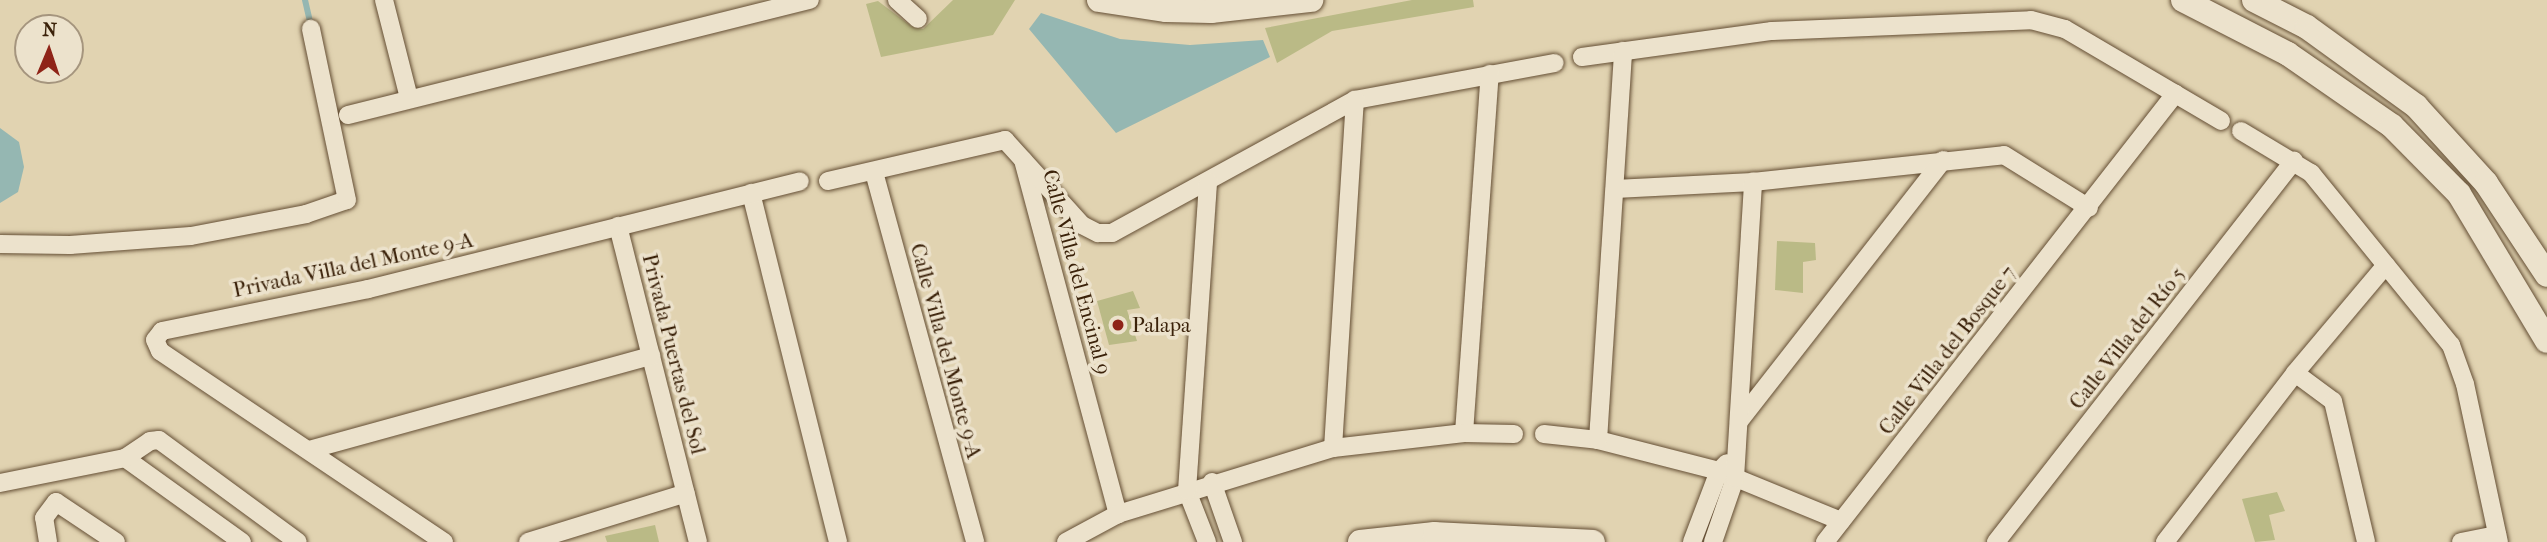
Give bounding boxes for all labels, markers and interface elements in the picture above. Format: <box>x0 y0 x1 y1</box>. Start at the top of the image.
north arrow <box>14 14 84 84</box>
text: N <box>42 19 57 41</box>
street label: Calle Villa del Encinal 9 <box>1037 167 1117 377</box>
street label: Privada Villa del Monte 9-A <box>231 227 475 303</box>
street label: Calle Villa del Monte 9-A <box>905 241 987 461</box>
street label: Privada Puertas del Sol <box>637 251 711 457</box>
street label: Calle Villa del Bosque 7 <box>1873 260 2021 440</box>
street label: Calle Villa del Río 5 <box>2064 262 2190 414</box>
place label: Palapa <box>1132 312 1191 338</box>
marker: Palapa <box>1110 317 1126 333</box>

